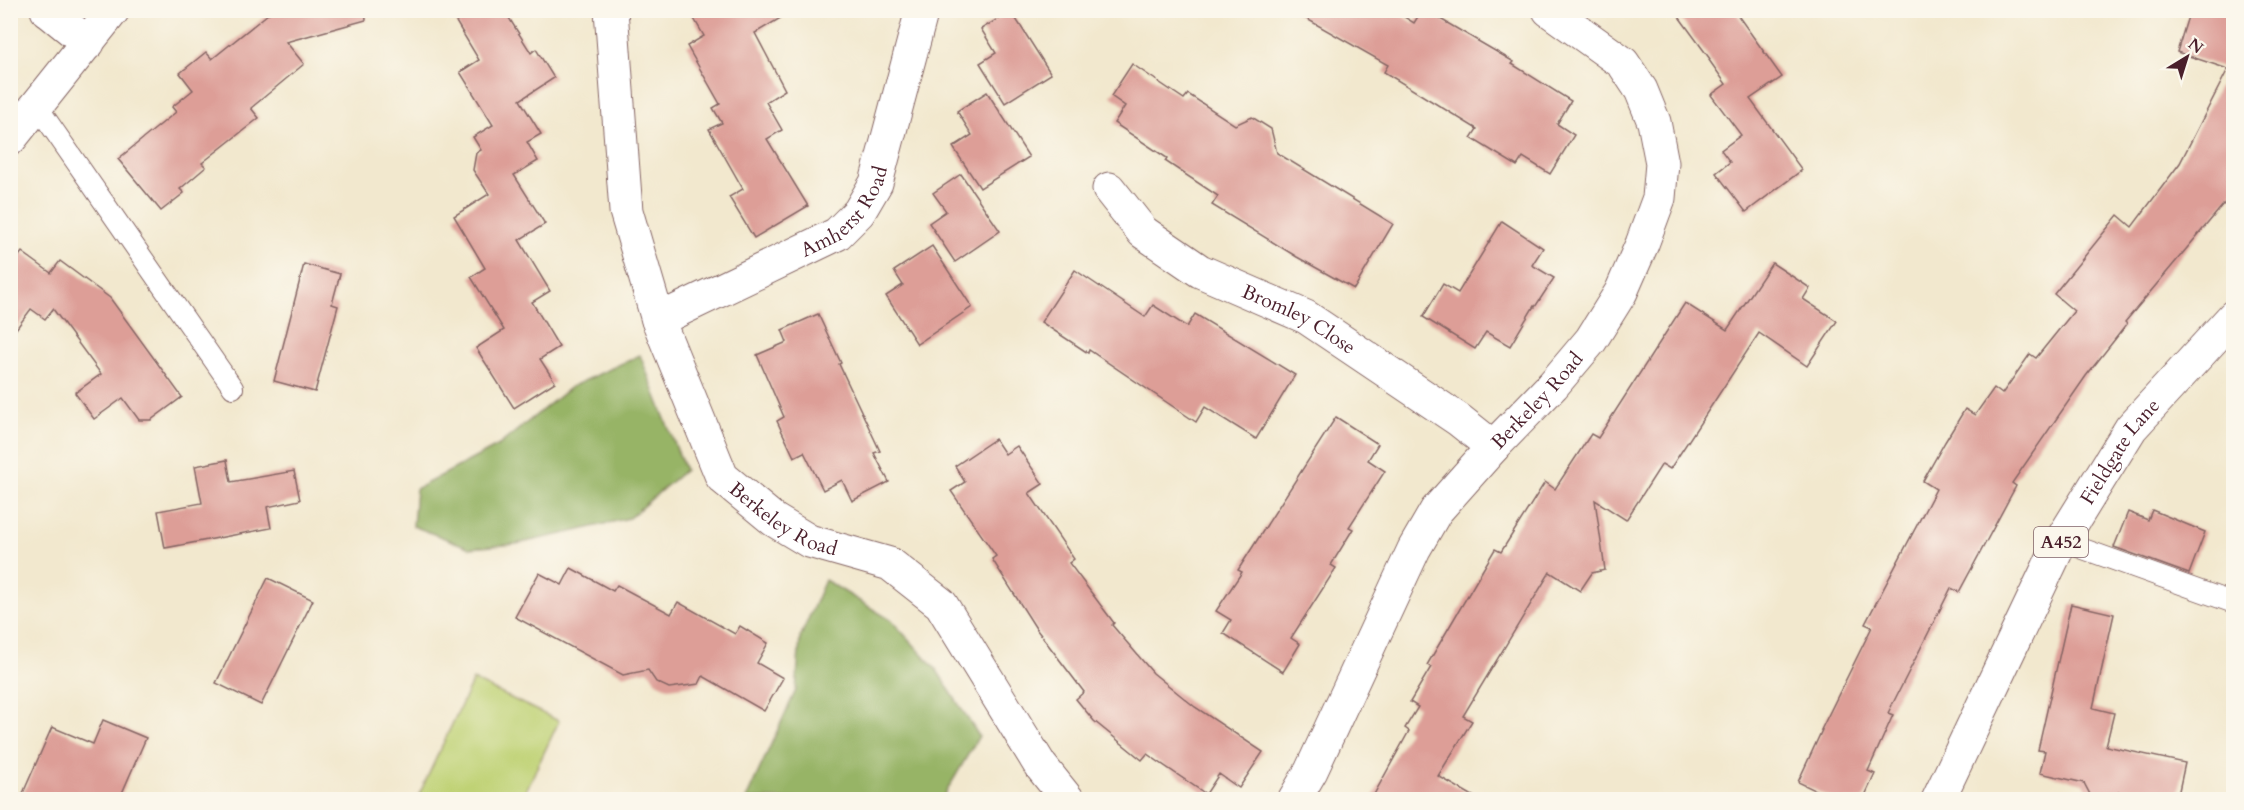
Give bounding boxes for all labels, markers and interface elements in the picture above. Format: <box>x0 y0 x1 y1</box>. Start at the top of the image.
north arrow <box>2157 27 2217 87</box>
text: N <box>2183 33 2208 59</box>
street label: Amherst Road <box>796 163 894 263</box>
street label: Bromley Close <box>1238 277 1361 360</box>
street label: Berkeley Road <box>1485 346 1589 455</box>
street label: Fieldgate Lane <box>2073 392 2165 510</box>
street label: Berkeley Road <box>724 475 841 562</box>
road number: A452 <box>2034 527 2088 557</box>

